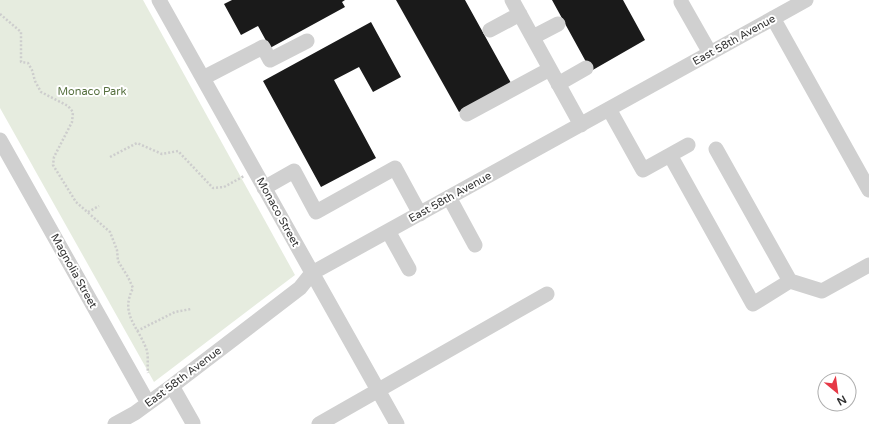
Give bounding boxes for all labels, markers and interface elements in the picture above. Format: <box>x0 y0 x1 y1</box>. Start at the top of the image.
street label: East 58th Avenue <box>690 12 778 68</box>
park label: Monaco Park <box>58 85 126 98</box>
street label: East 58th Avenue <box>406 169 494 225</box>
street label: Monaco Street <box>254 175 302 249</box>
street label: Magnolia Street <box>48 232 100 310</box>
street label: East 58th Avenue <box>142 344 224 410</box>
north arrow <box>817 372 857 412</box>
text: N <box>835 392 849 408</box>

